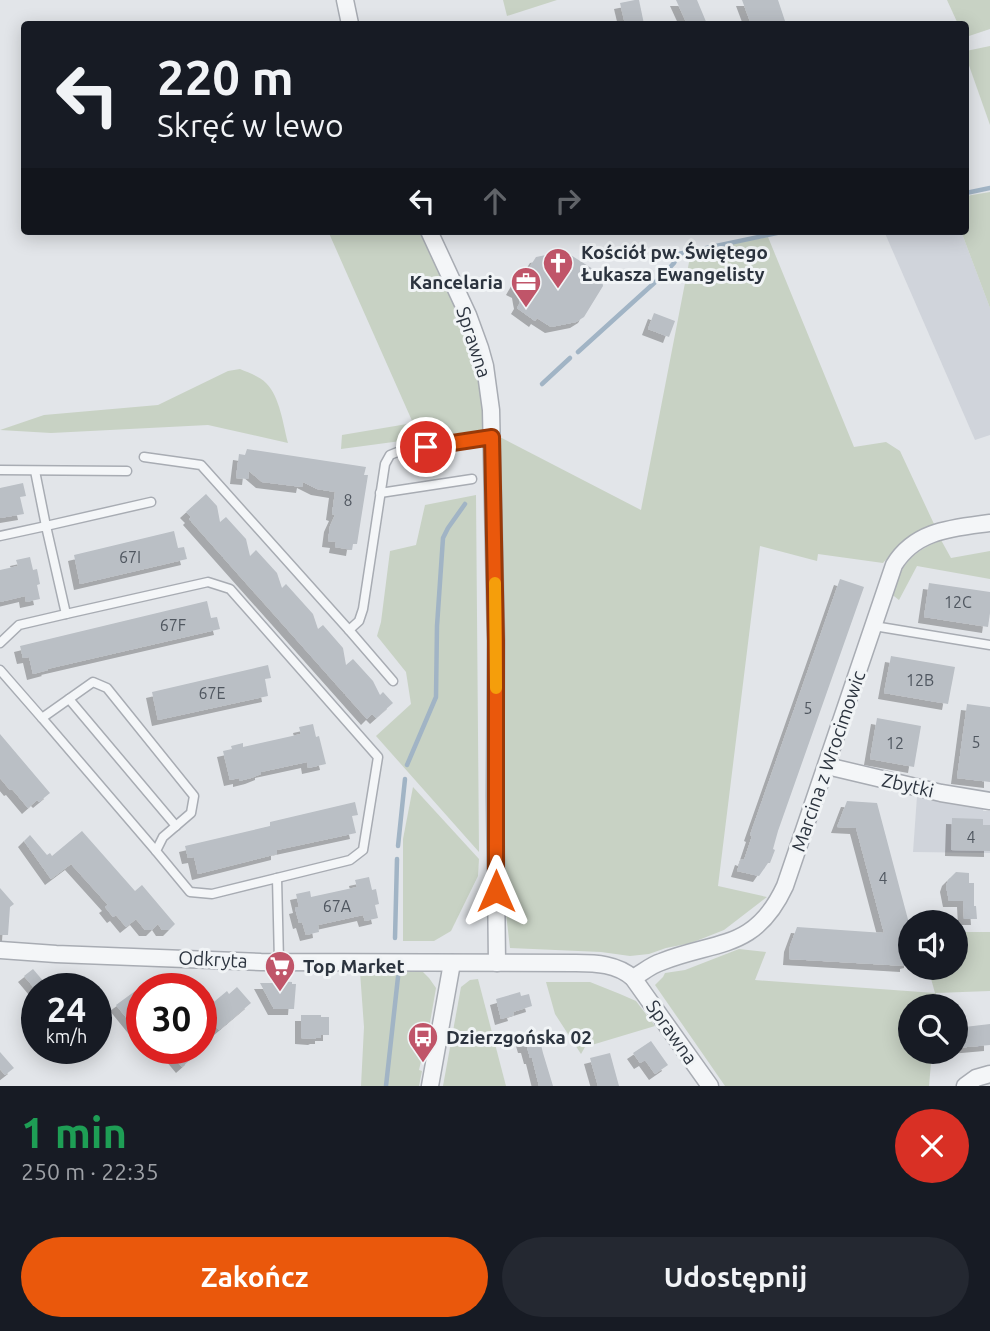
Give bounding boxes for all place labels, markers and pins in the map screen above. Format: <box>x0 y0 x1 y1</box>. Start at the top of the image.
place label: Kościół pw. Świętego Łukasza Ewangelisty <box>581 241 768 285</box>
church icon: Kościół pw. Świętego Łukasza Ewangelisty <box>541 246 575 290</box>
office icon: Kancelaria <box>509 265 543 309</box>
place label: Kancelaria <box>409 271 503 293</box>
pin <box>396 417 456 477</box>
supermarket icon: Top Market <box>263 949 297 993</box>
place label: Top Market <box>303 955 405 977</box>
bus stop icon: Dzierzgońska 02 <box>406 1020 440 1064</box>
place label: Dzierzgońska 02 <box>446 1026 592 1048</box>

